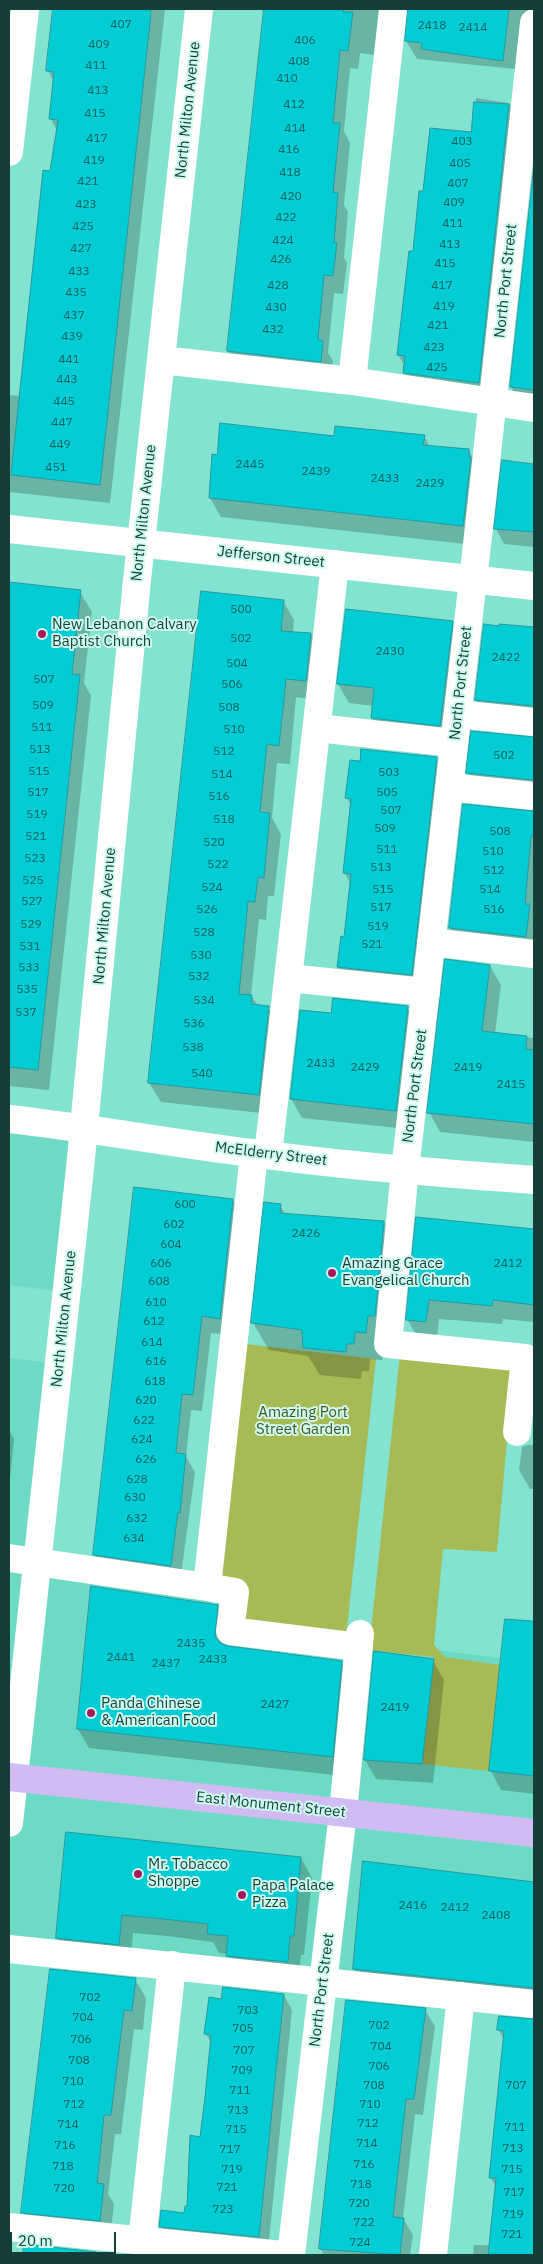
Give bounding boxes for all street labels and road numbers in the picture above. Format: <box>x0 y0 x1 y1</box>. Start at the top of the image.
street label: North Milton Avenue <box>172 41 204 179</box>
street label: North Port Street <box>491 223 521 339</box>
street label: North Milton Avenue <box>128 444 160 582</box>
street label: Jefferson Street <box>216 542 326 572</box>
street label: North Port Street <box>446 625 476 741</box>
street label: North Milton Avenue <box>90 847 120 985</box>
street label: North Port Street <box>399 1028 431 1144</box>
street label: McElderry Street <box>214 1138 328 1170</box>
street label: North Milton Avenue <box>48 1250 80 1388</box>
street label: East Monument Street <box>195 1788 347 1822</box>
street label: North Port Street <box>306 1932 338 2048</box>

